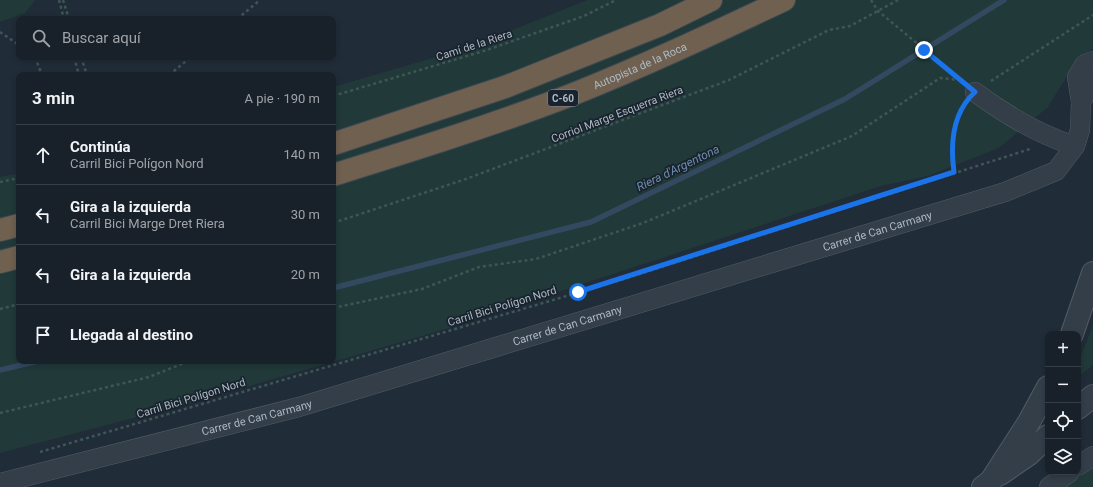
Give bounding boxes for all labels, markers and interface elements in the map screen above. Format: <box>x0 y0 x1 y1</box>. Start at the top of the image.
search box <box>16 16 336 60</box>
icon: search <box>30 27 52 49</box>
street label: Camí de la Riera <box>434 27 514 64</box>
text: Buscar aquí <box>62 29 141 47</box>
street label: Autopista de la Roca <box>591 40 689 92</box>
route end <box>915 41 933 59</box>
street label: Corriol Marge Esquerra Riera <box>549 83 685 146</box>
text: 3 min <box>32 88 75 108</box>
road number: C-60 <box>548 90 578 106</box>
text: A pie · 190 m <box>245 91 320 106</box>
text: Continúa <box>70 138 131 156</box>
water label: Riera d'Argentona <box>634 142 722 194</box>
icon: ahead <box>32 144 54 166</box>
text: 140 m <box>283 147 320 162</box>
text: Carril Bici Polígon Nord <box>70 156 204 171</box>
text: Gira a la izquierda <box>70 198 191 216</box>
icon: left <box>32 204 54 226</box>
text: 30 m <box>291 207 320 222</box>
street label: Carrer de Can Carmany <box>821 208 934 254</box>
text: Carril Bici Marge Dret Riera <box>70 216 225 231</box>
icon: left <box>32 264 54 286</box>
text: Gira a la izquierda <box>70 266 191 284</box>
text: 20 m <box>291 267 320 282</box>
route start <box>569 283 587 301</box>
street label: Carril Bici Polígon Nord <box>446 284 558 329</box>
street label: Carrer de Can Carmany <box>511 303 624 349</box>
icon: arrive <box>32 324 54 346</box>
text: Llegada al destino <box>70 326 193 344</box>
map controls <box>1045 331 1081 475</box>
button: + <box>1045 331 1081 367</box>
button: − <box>1045 367 1081 403</box>
street label: Carril Bici Polígon Nord <box>135 376 247 421</box>
street label: Carrer de Can Carmany <box>200 397 314 438</box>
button: locate <box>1045 403 1081 439</box>
button: layers <box>1045 439 1081 475</box>

